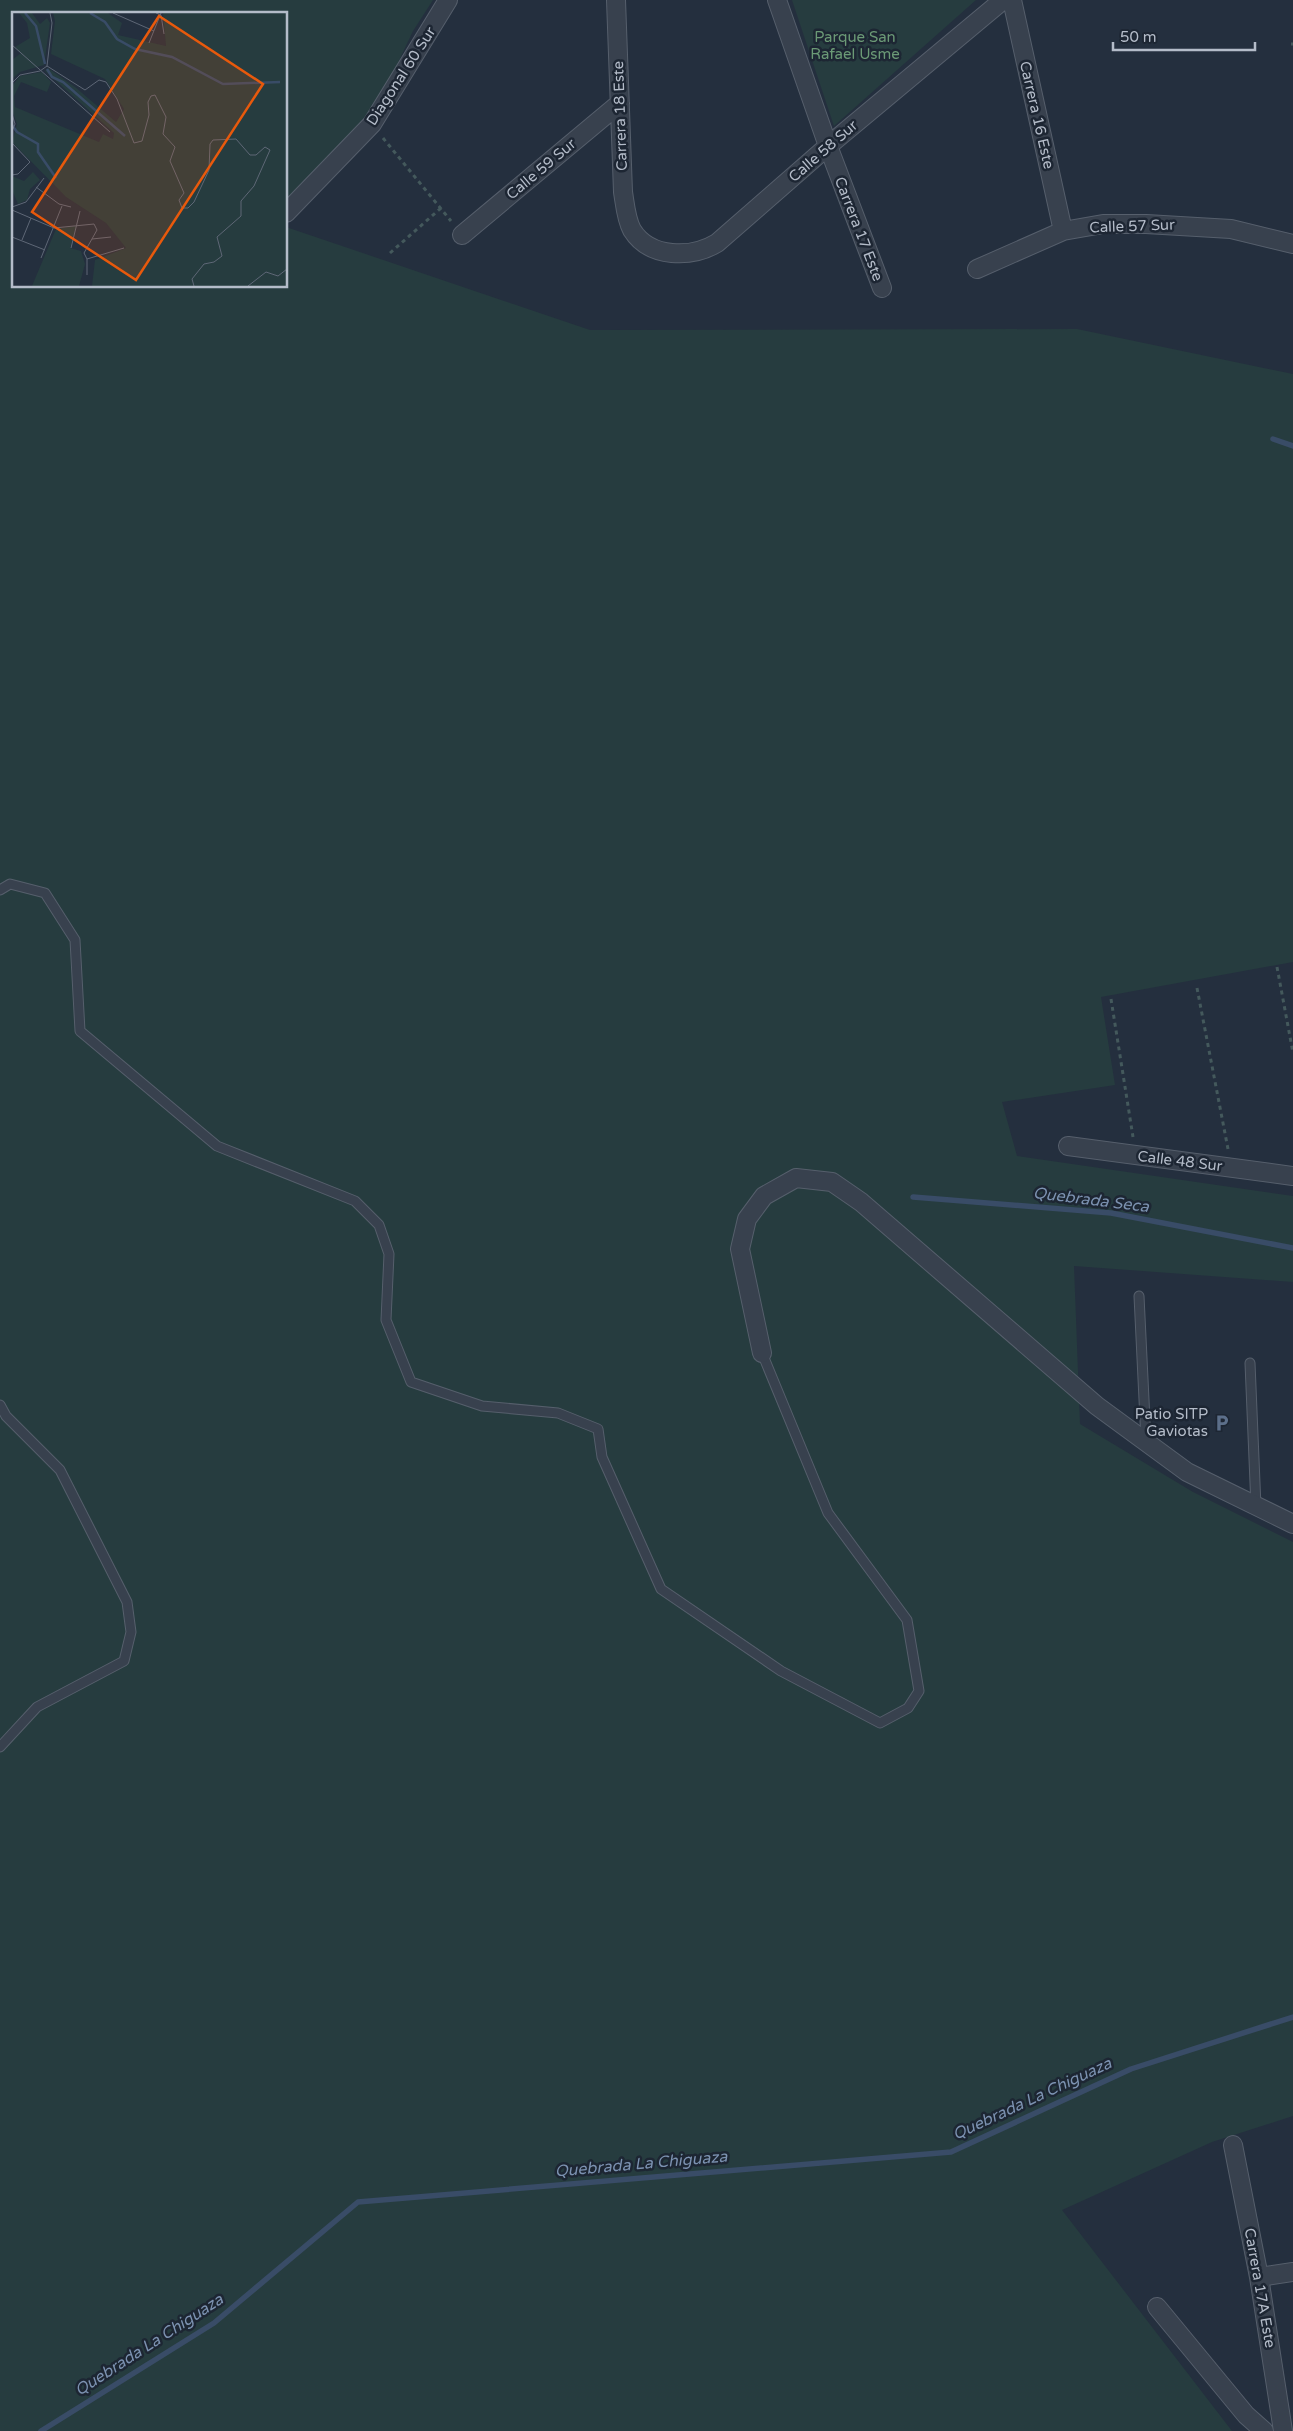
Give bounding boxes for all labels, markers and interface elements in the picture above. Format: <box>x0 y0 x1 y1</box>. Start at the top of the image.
inset map <box>12 12 288 288</box>
scale bar <box>1113 20 1256 52</box>
street label: Diagonal 60 Sur <box>362 23 440 129</box>
park label: Parque San Rafael Usme <box>810 28 900 63</box>
text: 50 m <box>1120 28 1157 46</box>
street label: Carrera 16 Este <box>1016 59 1058 171</box>
street label: Carrera 18 Este <box>609 61 631 171</box>
street label: Calle 58 Sur <box>785 116 861 186</box>
street label: Calle 59 Sur <box>502 134 580 203</box>
street label: Carrera 17 Este <box>831 174 887 284</box>
street label: Calle 57 Sur <box>1089 216 1175 236</box>
street label: Calle 48 Sur <box>1136 1147 1224 1175</box>
water label: Quebrada Seca <box>1032 1183 1151 1217</box>
place label: Patio SITP Gaviotas <box>1135 1405 1208 1440</box>
parking icon: Patio SITP Gaviotas <box>1212 1413 1232 1433</box>
water label: Quebrada La Chiguaza <box>949 2053 1116 2145</box>
water label: Quebrada La Chiguaza <box>554 2146 729 2182</box>
street label: Carrera 17A Este <box>1241 2227 1279 2349</box>
water label: Quebrada La Chiguaza <box>71 2289 228 2401</box>

